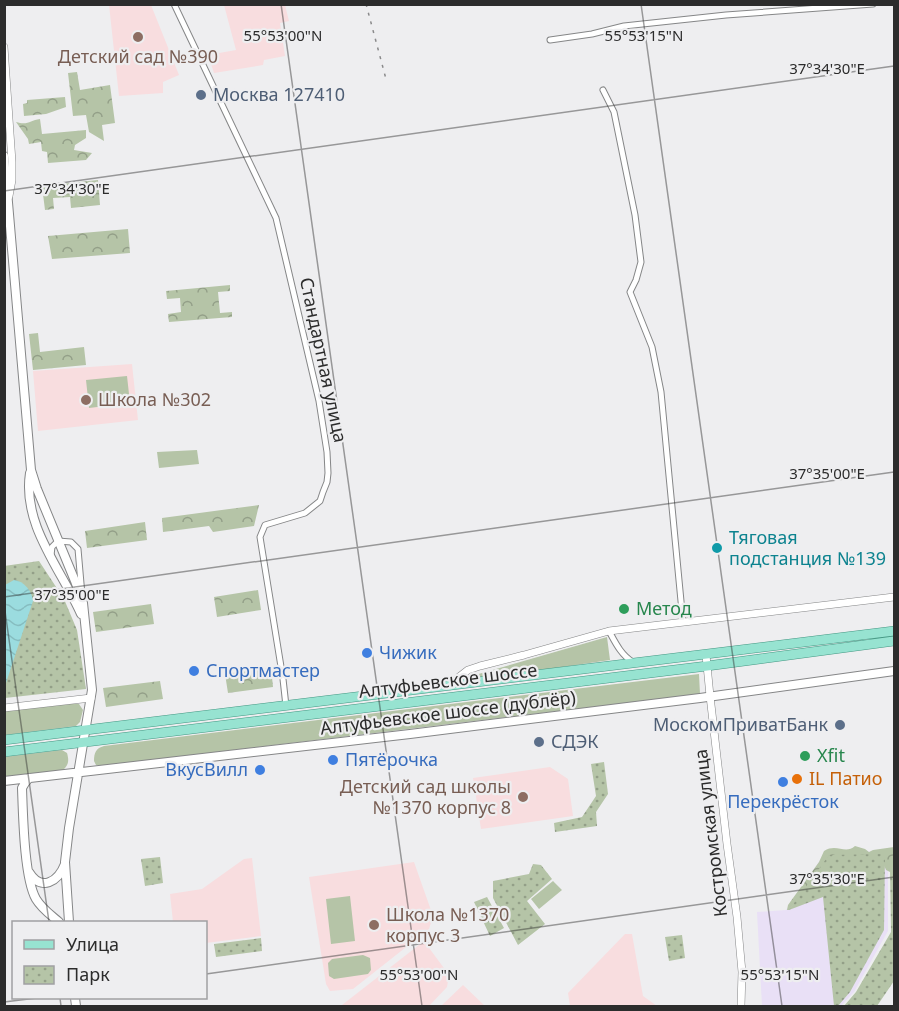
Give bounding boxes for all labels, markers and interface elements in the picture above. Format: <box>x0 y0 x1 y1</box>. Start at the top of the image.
text: 55°53'00"N <box>244 25 322 45</box>
text: 55°53'15"N <box>605 25 683 45</box>
marker: Детский сад №390 <box>131 30 145 44</box>
place label: Детский сад №390 <box>58 44 218 68</box>
text: 37°34'30"E <box>789 58 865 78</box>
place label: Москва 127410 <box>213 82 345 106</box>
marker: Москва 127410 <box>194 88 208 102</box>
text: 37°34'30"E <box>34 178 110 198</box>
street label: Стандартная улица <box>295 275 353 445</box>
place label: Школа №302 <box>98 387 211 411</box>
marker: Школа №302 <box>79 393 93 407</box>
text: 37°35'00"E <box>789 463 865 483</box>
place label: Тяговая подстанция №139 <box>729 525 886 570</box>
marker: Тяговая подстанция №139 <box>710 541 724 555</box>
text: 37°35'00"E <box>34 584 110 604</box>
place label: Метод <box>636 596 692 620</box>
marker: Метод <box>617 602 631 616</box>
place label: Чижик <box>379 640 437 664</box>
marker: Чижик <box>360 646 374 660</box>
street label: Алтуфьевское шоссе <box>357 657 539 703</box>
place label: Спортмастер <box>206 658 320 682</box>
marker: Спортмастер <box>187 664 201 678</box>
street label: Алтуфьевское шоссе (дублёр) <box>319 684 577 740</box>
place label: МоскомПриватБанк <box>653 712 828 736</box>
marker: МоскомПриватБанк <box>833 718 847 732</box>
place label: СДЭК <box>551 729 599 753</box>
marker: СДЭК <box>532 735 546 749</box>
place label: Xfit <box>817 743 845 767</box>
place label: Пятёрочка <box>345 747 438 771</box>
street label: Костромская улица <box>688 748 732 918</box>
marker: Xfit <box>798 749 812 763</box>
marker: Пятёрочка <box>326 753 340 767</box>
place label: ВкусВилл <box>165 757 248 781</box>
marker: ВкусВилл <box>253 763 267 777</box>
place label: IL Патио <box>809 766 882 790</box>
marker: IL Патио <box>790 772 804 786</box>
place label: Детский сад школы №1370 корпус 8 <box>340 774 511 819</box>
marker: Перекрёсток <box>776 775 790 789</box>
place label: Перекрёсток <box>727 789 839 813</box>
marker: Детский сад школы №1370 корпус 8 <box>516 790 530 804</box>
text: 37°35'30"E <box>789 868 865 888</box>
place label: Школа №1370 корпус 3 <box>386 902 509 947</box>
marker: Школа №1370 корпус 3 <box>367 918 381 932</box>
legend <box>12 921 207 999</box>
text: Улица <box>66 932 119 956</box>
text: Парк <box>66 962 110 986</box>
text: 55°53'00"N <box>380 964 458 984</box>
text: 55°53'15"N <box>741 964 819 984</box>

